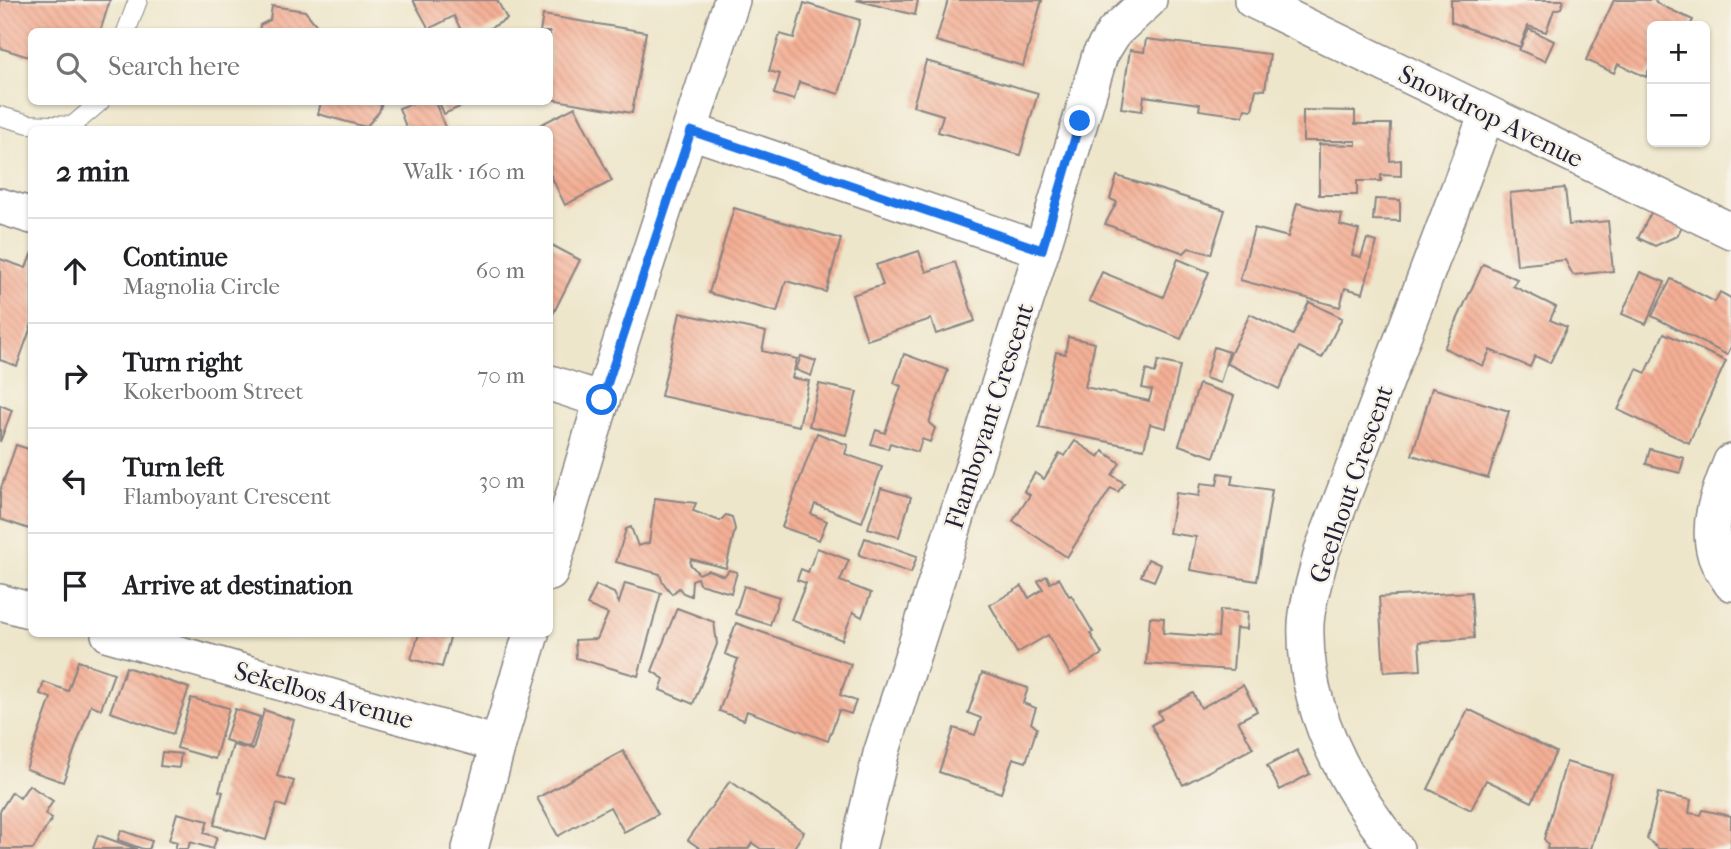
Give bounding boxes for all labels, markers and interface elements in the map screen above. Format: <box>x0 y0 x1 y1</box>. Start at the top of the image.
map controls <box>1647 21 1710 147</box>
button: + <box>1647 21 1710 84</box>
search box <box>28 28 553 105</box>
icon: search <box>52 48 90 86</box>
text: Search here <box>108 51 240 82</box>
street label: Snowdrop Avenue <box>1393 58 1588 175</box>
button: − <box>1647 84 1710 147</box>
route end <box>1064 105 1095 136</box>
text: 2 min <box>56 154 129 189</box>
text: Walk · 160 m <box>403 158 525 185</box>
text: Continue <box>123 242 228 273</box>
icon: ahead <box>56 252 94 290</box>
text: 60 m <box>476 257 525 284</box>
text: Magnolia Circle <box>123 273 280 300</box>
street label: Flamboyant Crescent <box>938 299 1041 533</box>
text: Turn right <box>123 347 243 378</box>
icon: right <box>56 357 94 395</box>
text: 70 m <box>477 362 525 389</box>
text: Kokerboom Street <box>123 378 304 405</box>
street label: Geelhout Crescent <box>1303 380 1400 587</box>
route start <box>586 384 617 415</box>
text: Turn left <box>123 452 224 483</box>
icon: left <box>56 462 94 500</box>
text: 30 m <box>479 467 525 494</box>
text: Flamboyant Crescent <box>123 483 331 510</box>
icon: arrive <box>56 567 94 605</box>
text: Arrive at destination <box>123 570 353 601</box>
street label: Sekelbos Avenue <box>231 655 417 736</box>

